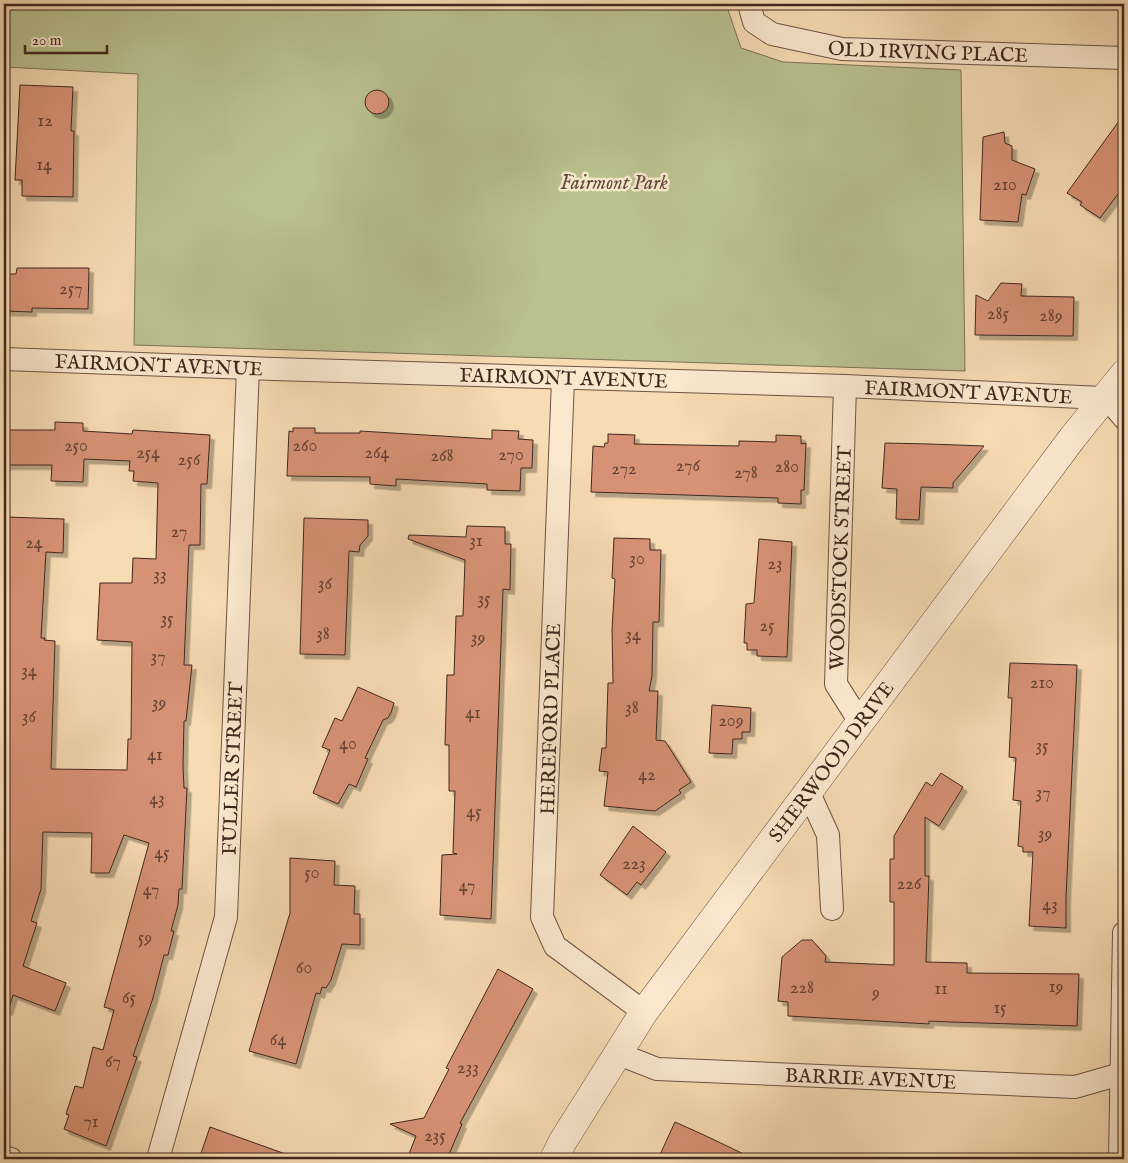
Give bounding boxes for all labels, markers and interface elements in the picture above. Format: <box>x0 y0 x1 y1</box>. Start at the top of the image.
scale bar <box>25 22 108 54</box>
text: 20 m <box>32 31 62 50</box>
street label: OLD IRVING PLACE <box>825 35 1029 69</box>
house number: 12 <box>37 110 53 133</box>
house number: 14 <box>36 154 52 177</box>
park label: Fairmont Park <box>560 171 668 196</box>
house number: 210 <box>993 174 1017 197</box>
house number: 257 <box>59 278 83 301</box>
house number: 285 <box>987 303 1009 326</box>
house number: 289 <box>1039 305 1063 328</box>
street label: FAIRMONT AVENUE <box>54 350 264 383</box>
street label: FAIRMONT AVENUE <box>459 364 668 395</box>
street label: FAIRMONT AVENUE <box>864 376 1073 411</box>
house number: 250 <box>64 435 88 458</box>
house number: 260 <box>293 435 317 458</box>
house number: 254 <box>136 442 160 465</box>
house number: 264 <box>365 442 390 465</box>
house number: 270 <box>498 444 524 467</box>
house number: 268 <box>430 445 454 468</box>
street label: WOODSTOCK STREET <box>825 445 858 671</box>
house number: 256 <box>178 449 201 472</box>
house number: 276 <box>676 455 701 478</box>
house number: 280 <box>775 456 799 479</box>
house number: 272 <box>611 458 637 481</box>
house number: 278 <box>734 462 758 485</box>
house number: 27 <box>171 521 187 544</box>
house number: 31 <box>469 530 483 553</box>
house number: 24 <box>25 532 43 555</box>
house number: 30 <box>629 548 645 571</box>
house number: 23 <box>767 553 783 576</box>
house number: 33 <box>153 564 167 587</box>
house number: 36 <box>318 573 333 596</box>
house number: 35 <box>477 588 491 611</box>
house number: 35 <box>160 608 174 631</box>
house number: 25 <box>760 615 775 638</box>
house number: 38 <box>316 623 330 646</box>
street label: HEREFORD PLACE <box>536 623 567 815</box>
house number: 34 <box>625 624 641 647</box>
house number: 39 <box>471 627 485 650</box>
house number: 37 <box>150 646 166 669</box>
house number: 34 <box>21 660 37 683</box>
house number: 210 <box>1030 672 1054 695</box>
street label: SHERWOOD DRIVE <box>764 677 900 848</box>
street label: FULLER STREET <box>217 681 249 856</box>
house number: 39 <box>152 692 166 715</box>
house number: 38 <box>625 697 639 720</box>
house number: 41 <box>465 702 481 725</box>
house number: 36 <box>22 706 37 729</box>
house number: 209 <box>718 710 744 733</box>
house number: 40 <box>339 733 357 756</box>
house number: 35 <box>1035 735 1049 758</box>
house number: 41 <box>147 744 163 767</box>
house number: 42 <box>638 764 656 787</box>
house number: 37 <box>1035 782 1051 805</box>
house number: 43 <box>149 788 165 811</box>
house number: 45 <box>466 801 482 824</box>
house number: 39 <box>1038 823 1052 846</box>
house number: 45 <box>154 842 170 865</box>
house number: 223 <box>622 853 646 876</box>
house number: 50 <box>304 862 320 885</box>
house number: 226 <box>897 873 922 896</box>
house number: 47 <box>459 875 475 898</box>
house number: 47 <box>143 879 159 902</box>
house number: 43 <box>1042 894 1058 917</box>
house number: 59 <box>138 927 152 950</box>
house number: 60 <box>296 957 312 980</box>
house number: 19 <box>1049 976 1063 999</box>
house number: 228 <box>790 977 814 1000</box>
house number: 11 <box>934 978 948 1001</box>
house number: 9 <box>871 982 880 1005</box>
house number: 65 <box>122 987 137 1010</box>
house number: 15 <box>993 997 1007 1020</box>
house number: 64 <box>270 1029 286 1052</box>
house number: 67 <box>105 1051 121 1074</box>
house number: 233 <box>457 1057 479 1080</box>
street label: BARRIE AVENUE <box>785 1064 957 1096</box>
house number: 71 <box>83 1111 99 1134</box>
house number: 235 <box>424 1125 446 1148</box>

